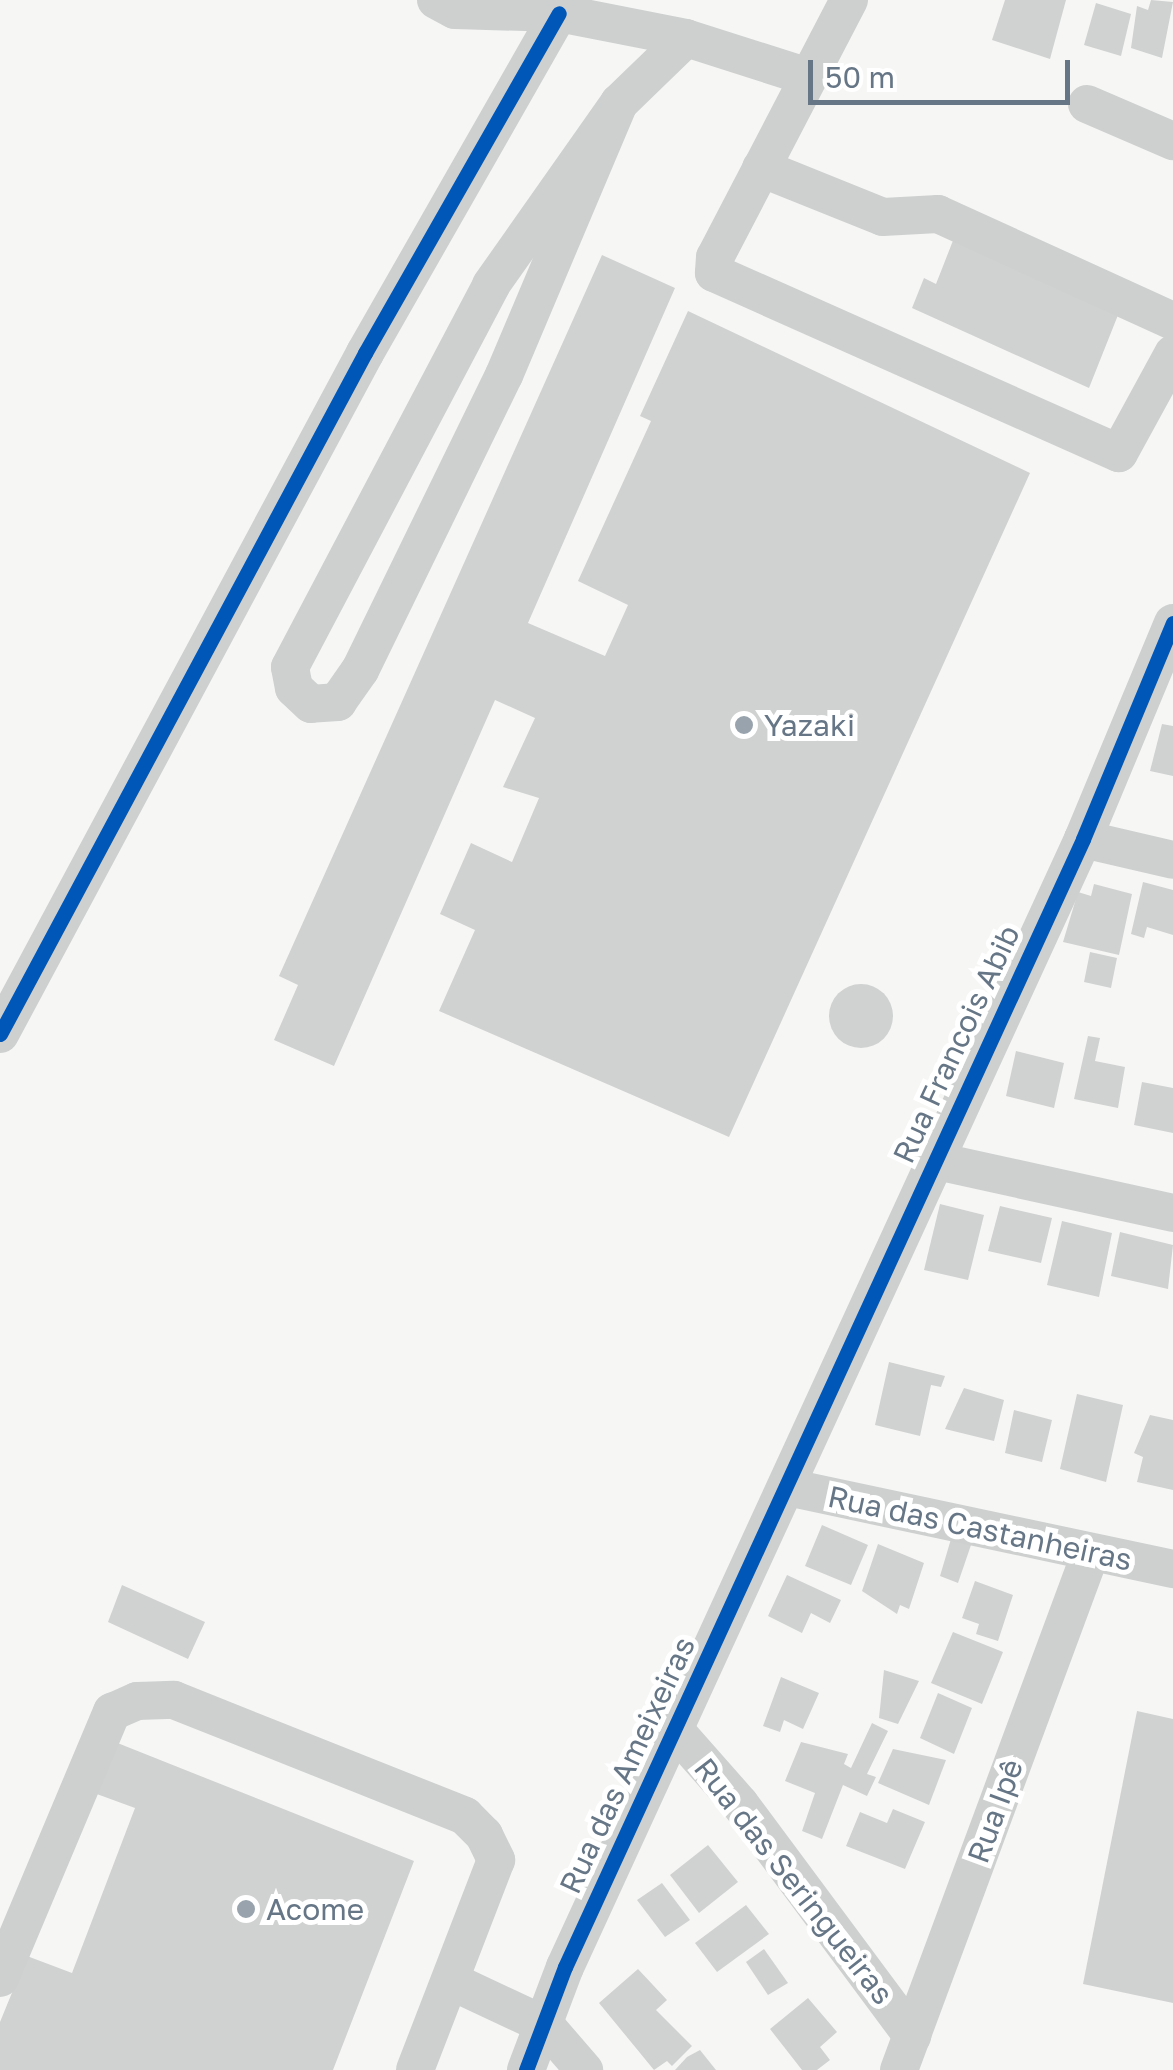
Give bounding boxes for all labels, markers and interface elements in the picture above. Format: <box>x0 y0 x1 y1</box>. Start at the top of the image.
scale bar <box>813 40 1076 102</box>
text: 50 m <box>825 59 895 95</box>
place label: Yazaki <box>764 707 855 743</box>
marker: Yazaki <box>733 714 755 736</box>
street label: Rua Francois Abib <box>885 920 1027 1168</box>
street label: Rua das Castanheiras <box>825 1478 1135 1578</box>
street label: Rua das Ameixeiras <box>552 1631 702 1899</box>
street label: Rua das Seringueiras <box>687 1751 901 2011</box>
street label: Rua Ipê <box>960 1754 1030 1868</box>
place label: Acome <box>266 1891 364 1927</box>
marker: Acome <box>235 1898 257 1920</box>

